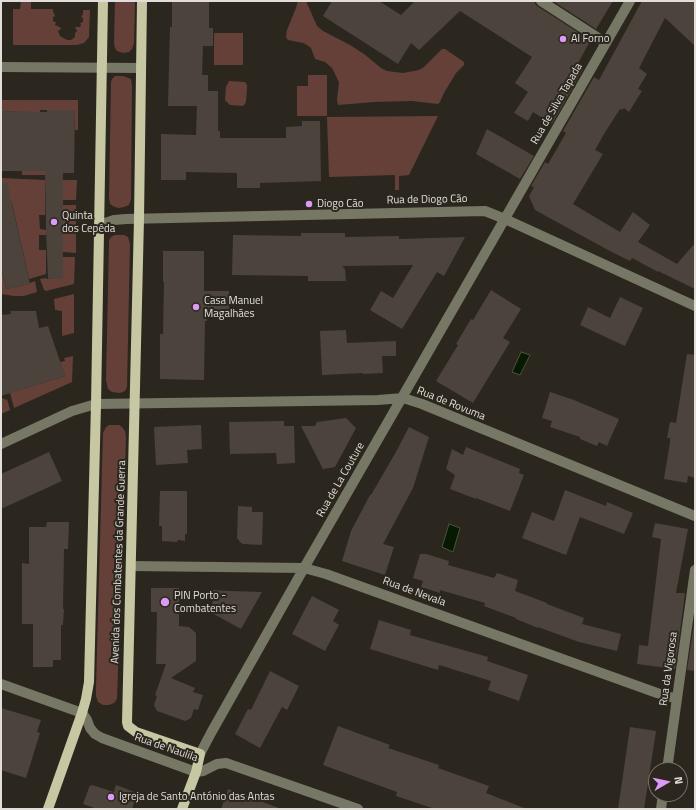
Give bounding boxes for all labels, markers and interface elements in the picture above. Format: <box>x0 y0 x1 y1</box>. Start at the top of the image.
place label: Al Forno <box>571 32 609 46</box>
marker: Al Forno <box>558 34 568 44</box>
street label: Rua de Silva Tapada <box>528 61 586 147</box>
street label: Rua de Diogo Cão <box>386 193 468 207</box>
place label: Diogo Cão <box>317 197 363 211</box>
marker: Diogo Cão <box>304 199 314 209</box>
place label: Quinta dos Cepêda <box>62 209 115 235</box>
marker: Quinta dos Cepêda <box>49 217 59 227</box>
place label: Casa Manuel Magalhães <box>204 294 263 320</box>
marker: Casa Manuel Magalhães <box>191 302 201 312</box>
street label: Rua de Rovuma <box>415 384 487 424</box>
street label: Rua de La Couture <box>314 440 368 520</box>
street label: Avenida dos Combatentes da Grande Guerra <box>109 460 129 664</box>
street label: Rua de Nevala <box>381 575 447 609</box>
place label: PIN Porto - Combatentes <box>174 589 236 615</box>
marker: PIN Porto - Combatentes <box>159 596 171 608</box>
street label: Rua da Vigorosa <box>657 631 681 707</box>
street label: Rua de Naulila <box>133 731 199 765</box>
north arrow <box>648 762 688 802</box>
text: N <box>670 775 687 785</box>
place label: Igreja de Santo António das Antas <box>119 790 274 804</box>
marker: Igreja de Santo António das Antas <box>106 792 116 802</box>

